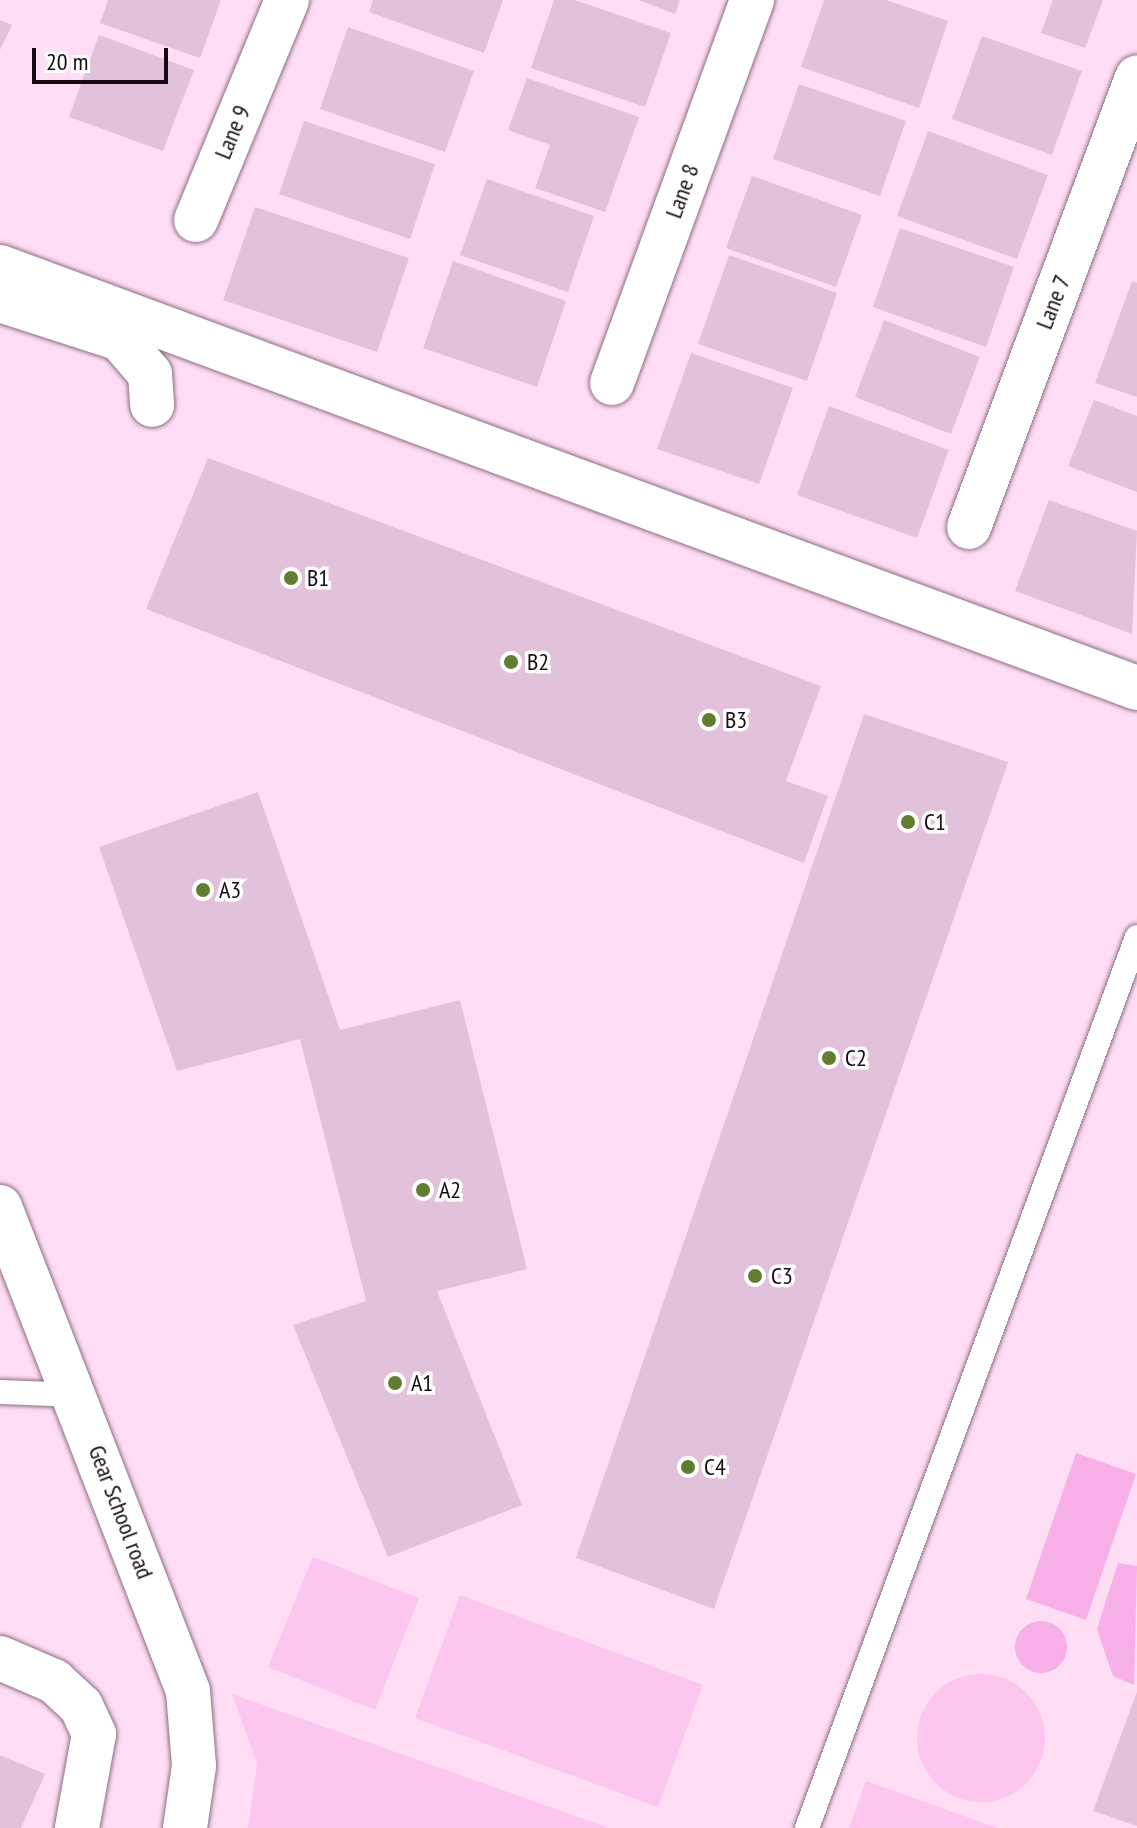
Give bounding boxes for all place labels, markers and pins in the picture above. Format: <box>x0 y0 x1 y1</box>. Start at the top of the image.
place label: B1 <box>307 564 329 592</box>
marker: B1 <box>282 569 300 587</box>
place label: B2 <box>527 648 549 676</box>
marker: B2 <box>502 653 520 671</box>
place label: B3 <box>725 706 747 734</box>
marker: B3 <box>700 711 718 729</box>
place label: C1 <box>924 808 946 836</box>
marker: C1 <box>899 813 917 831</box>
place label: A3 <box>219 876 241 904</box>
marker: A3 <box>194 881 212 899</box>
place label: C2 <box>845 1044 867 1072</box>
marker: C2 <box>820 1049 838 1067</box>
place label: A2 <box>439 1176 461 1204</box>
marker: A2 <box>414 1181 432 1199</box>
place label: C3 <box>771 1262 793 1290</box>
marker: C3 <box>746 1267 764 1285</box>
place label: A1 <box>411 1369 433 1397</box>
marker: A1 <box>386 1374 404 1392</box>
place label: C4 <box>704 1453 726 1481</box>
marker: C4 <box>679 1458 697 1476</box>

